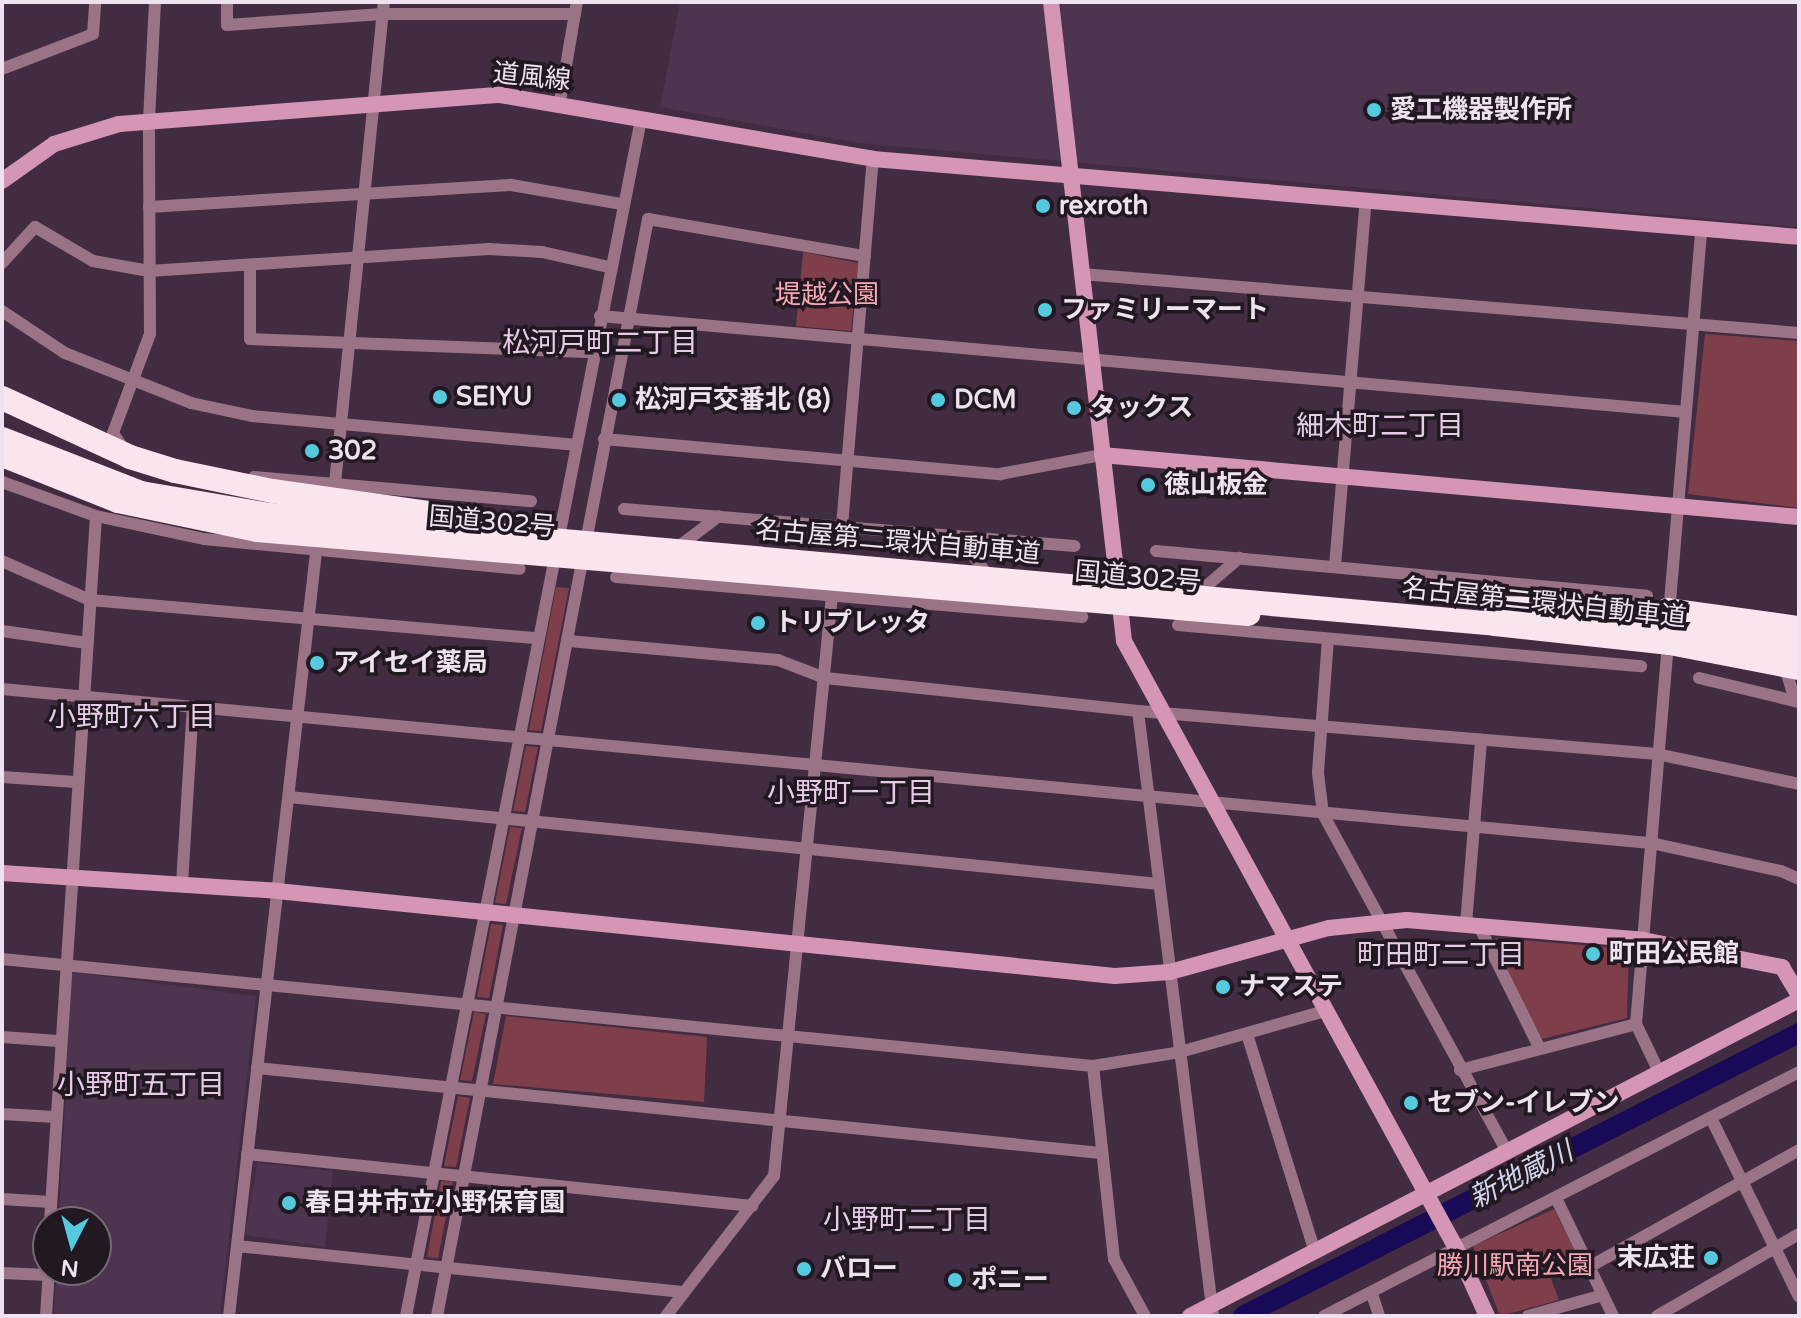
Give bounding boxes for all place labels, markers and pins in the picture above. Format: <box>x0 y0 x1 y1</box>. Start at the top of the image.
place label: 愛工機器製作所 <box>1390 94 1572 126</box>
marker: 愛工機器製作所 <box>1365 101 1383 119</box>
place label: rexroth <box>1059 190 1148 222</box>
marker: rexroth <box>1034 197 1052 215</box>
place label: ファミリーマート <box>1061 294 1269 326</box>
marker: ファミリーマート <box>1036 301 1054 319</box>
place label: SEIYU <box>456 381 532 413</box>
place label: 松河戸交番北 (8) <box>635 384 830 416</box>
place label: DCM <box>954 384 1017 416</box>
marker: SEIYU <box>431 388 449 406</box>
marker: 松河戸交番北 (8) <box>610 391 628 409</box>
marker: DCM <box>929 391 947 409</box>
place label: タックス <box>1090 392 1194 424</box>
marker: タックス <box>1065 399 1083 417</box>
place label: 302 <box>328 435 377 467</box>
marker: 302 <box>303 442 321 460</box>
place label: 徳山板金 <box>1164 469 1268 501</box>
marker: 徳山板金 <box>1139 476 1157 494</box>
place label: トリプレッタ <box>774 607 930 639</box>
marker: トリプレッタ <box>749 614 767 632</box>
place label: アイセイ薬局 <box>333 647 489 679</box>
marker: アイセイ薬局 <box>308 654 326 672</box>
place label: 町田公民館 <box>1609 938 1739 970</box>
marker: 町田公民館 <box>1584 945 1602 963</box>
place label: ナマステ <box>1239 971 1343 1003</box>
marker: ナマステ <box>1214 978 1232 996</box>
place label: セブン-イレブン <box>1427 1087 1620 1119</box>
marker: セブン-イレブン <box>1402 1094 1420 1112</box>
place label: 春日井市立小野保育園 <box>305 1187 565 1219</box>
marker: 春日井市立小野保育園 <box>280 1194 298 1212</box>
place label: 末広荘 <box>1617 1242 1695 1274</box>
marker: 末広荘 <box>1702 1249 1720 1267</box>
place label: バロー <box>820 1253 898 1285</box>
marker: バロー <box>795 1260 813 1278</box>
place label: ポニー <box>971 1264 1049 1296</box>
marker: ポニー <box>946 1271 964 1289</box>

